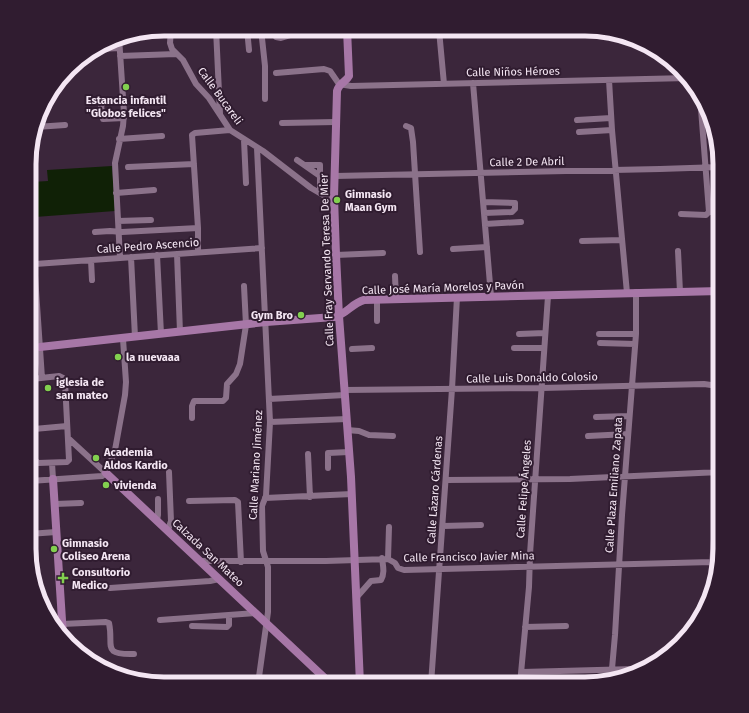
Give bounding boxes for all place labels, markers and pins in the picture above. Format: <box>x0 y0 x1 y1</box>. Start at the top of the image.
marker: Estancia infantil "Globos felices" <box>121 82 131 92</box>
place label: Estancia infantil "Globos felices" <box>86 94 167 120</box>
place label: Gimnasio Maan Gym <box>345 188 397 214</box>
marker: Gimnasio Maan Gym <box>332 195 342 205</box>
place label: Gym Bro <box>251 309 294 322</box>
marker: Gym Bro <box>296 310 306 320</box>
place label: la nuevaaa <box>126 351 180 364</box>
marker: la nuevaaa <box>113 352 123 362</box>
place label: iglesia de san mateo <box>56 376 109 402</box>
marker: iglesia de san mateo <box>43 383 53 393</box>
place label: Academia Aldos Kardio <box>103 446 168 472</box>
marker: Academia Aldos Kardio <box>91 453 101 463</box>
place label: vivienda <box>113 479 157 492</box>
marker: vivienda <box>101 480 111 490</box>
place label: Gimnasio Coliseo Arena <box>62 537 130 563</box>
marker: Gimnasio Coliseo Arena <box>49 544 59 554</box>
place label: Consultorio Medico <box>72 566 131 592</box>
marker: Consultorio Medico <box>57 572 69 584</box>

